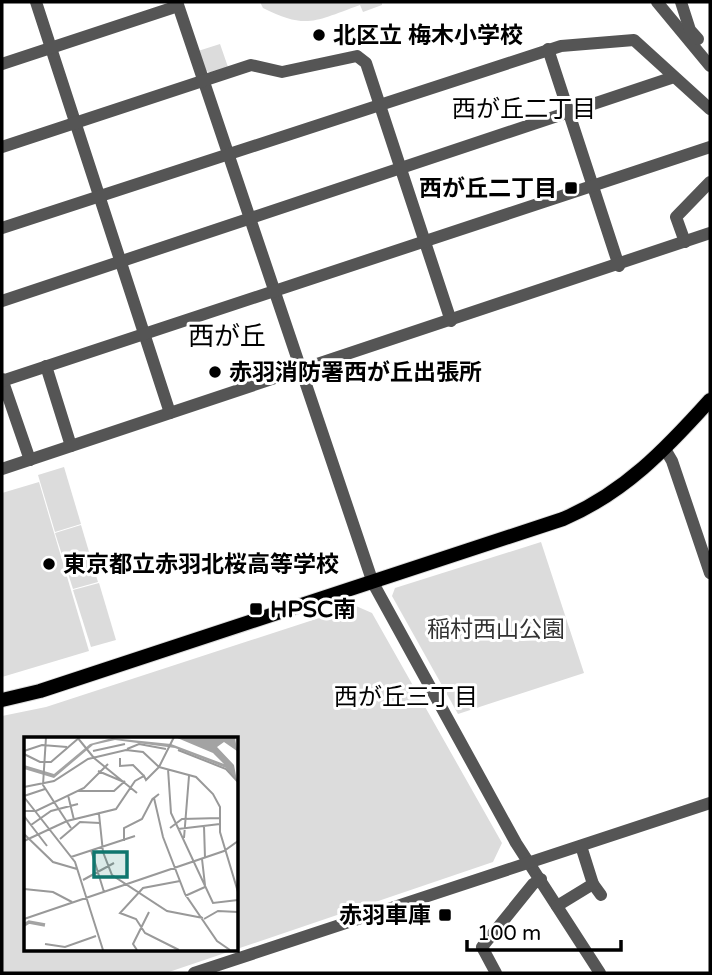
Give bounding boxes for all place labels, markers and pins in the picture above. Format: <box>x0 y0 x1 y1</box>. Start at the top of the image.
place label: 北区立 梅木小学校 <box>333 22 523 50</box>
marker: 北区立 梅木小学校 <box>311 27 327 43</box>
place label: 西が丘二丁目 <box>419 175 557 203</box>
marker: 西が丘二丁目 <box>563 180 579 196</box>
place label: 赤羽消防署西が丘出張所 <box>229 359 482 387</box>
marker: 赤羽消防署西が丘出張所 <box>207 364 223 380</box>
place label: 東京都立赤羽北桜高等学校 <box>63 551 339 579</box>
marker: 東京都立赤羽北桜高等学校 <box>41 556 57 572</box>
place label: HPSC南 <box>270 596 356 624</box>
marker: HPSC南 <box>248 601 264 617</box>
place label: 赤羽車庫 <box>339 902 431 930</box>
marker: 赤羽車庫 <box>437 907 453 923</box>

